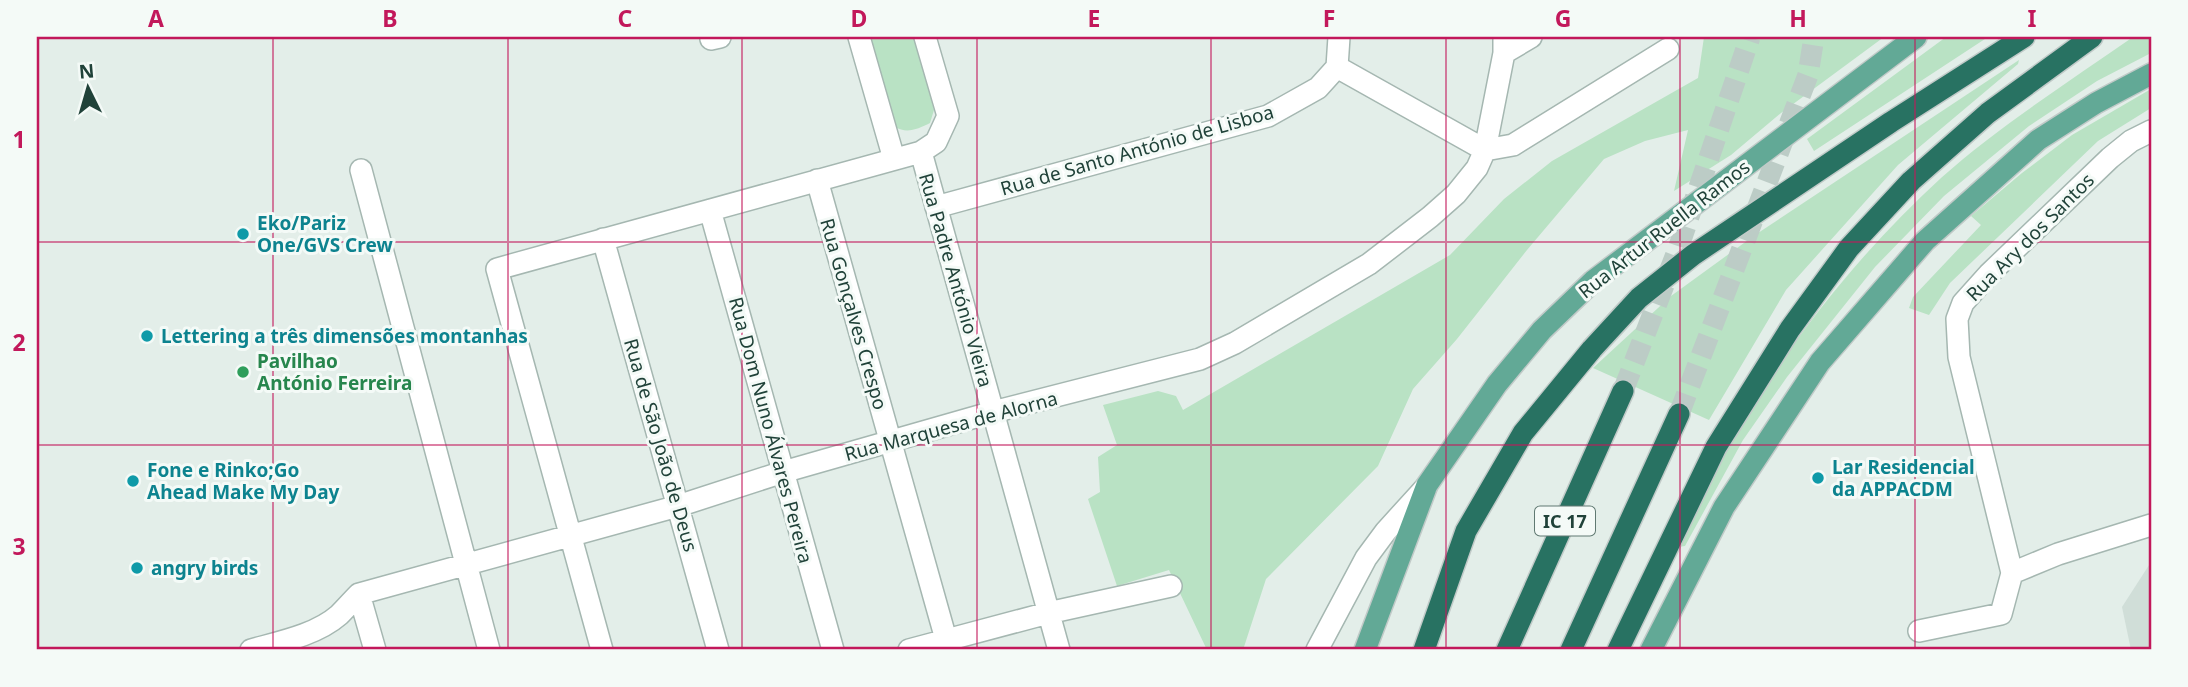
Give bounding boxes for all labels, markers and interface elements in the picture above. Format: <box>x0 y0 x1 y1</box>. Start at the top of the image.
text: A <box>148 2 164 34</box>
text: B <box>382 2 398 34</box>
text: C <box>618 2 633 34</box>
text: D <box>851 2 867 34</box>
text: E <box>1088 2 1100 34</box>
text: F <box>1323 2 1335 34</box>
text: G <box>1555 2 1571 34</box>
text: H <box>1789 2 1807 34</box>
text: I <box>2028 2 2037 34</box>
north arrow <box>52 52 122 122</box>
text: N <box>78 57 95 85</box>
street label: Rua de Santo António de Lisboa <box>997 98 1277 202</box>
text: 1 <box>12 123 26 155</box>
street label: Rua Artur Ruella Ramos <box>1573 154 1755 304</box>
street label: Rua Ary dos Santos <box>1960 167 2100 307</box>
street label: Rua Padre António Vieira <box>913 170 999 390</box>
place label: Eko/Pariz One/GVS Crew <box>257 210 393 258</box>
street label: Rua Gonçalves Crespo <box>814 215 894 413</box>
marker: Eko/Pariz One/GVS Crew <box>235 226 251 242</box>
street label: Rua Dom Nuno Álvares Pereira <box>723 294 819 566</box>
place label: Lettering a três dimensões montanhas <box>161 323 528 349</box>
text: 2 <box>12 326 26 358</box>
marker: Lettering a três dimensões montanhas <box>139 328 155 344</box>
street label: Rua de São João de Deus <box>618 335 704 555</box>
place label: Pavilhao António Ferreira <box>257 348 412 396</box>
marker: Pavilhao António Ferreira <box>235 364 251 380</box>
street label: Rua Marquesa de Alorna <box>842 385 1060 467</box>
place label: Lar Residencial da APPACDM <box>1832 454 1975 502</box>
place label: Fone e Rinko;Go Ahead Make My Day <box>147 457 340 505</box>
marker: Lar Residencial da APPACDM <box>1810 470 1826 486</box>
marker: Fone e Rinko;Go Ahead Make My Day <box>125 473 141 489</box>
road number: IC 17 <box>1535 506 1595 536</box>
text: 3 <box>12 530 26 562</box>
place label: angry birds <box>151 555 258 581</box>
marker: angry birds <box>129 560 145 576</box>

